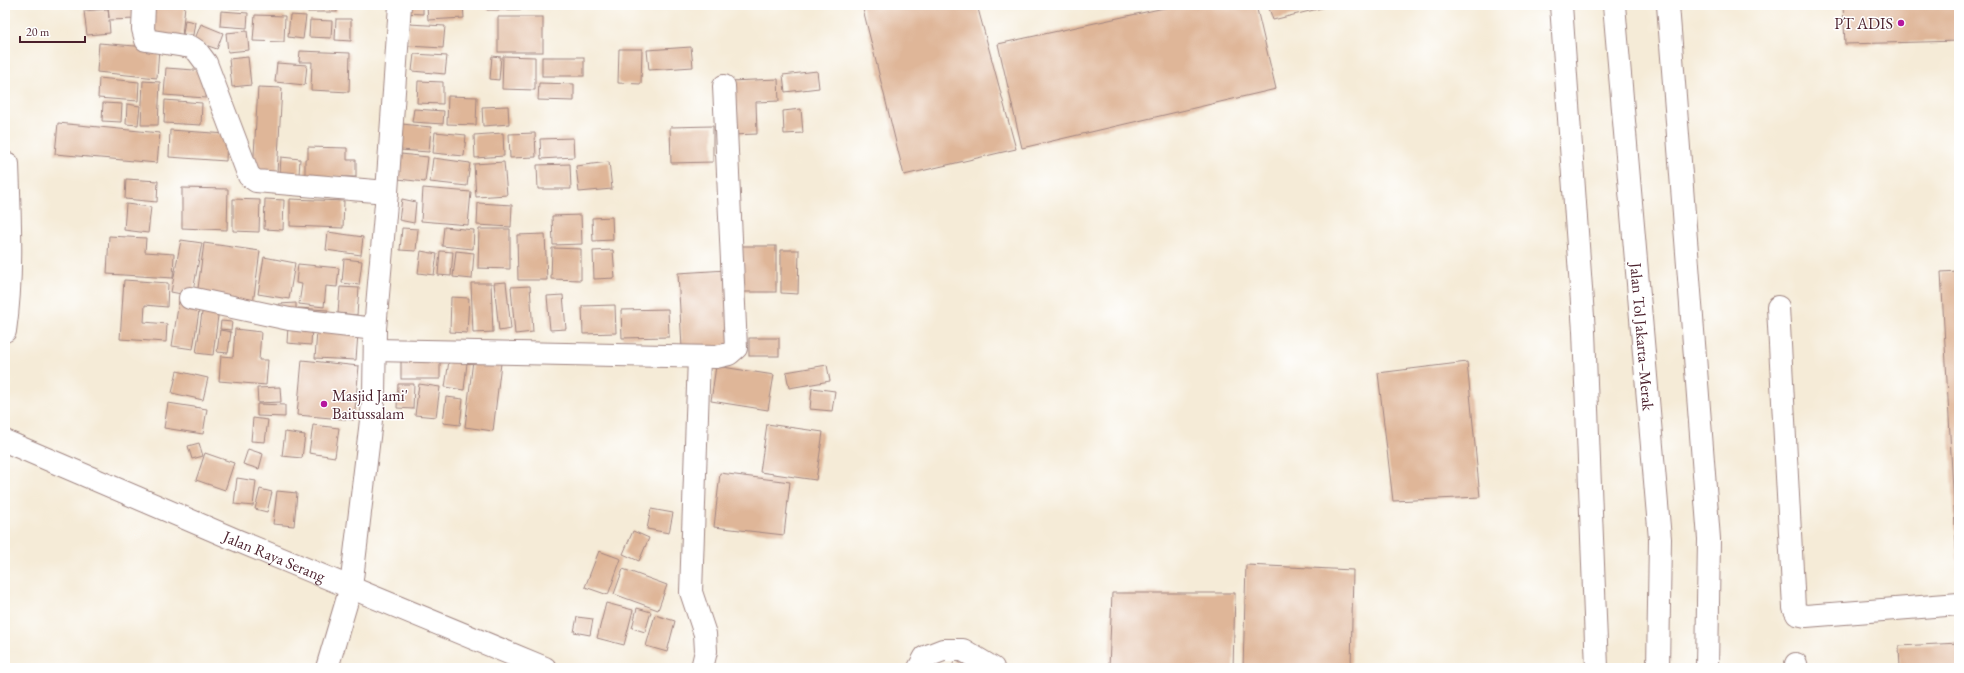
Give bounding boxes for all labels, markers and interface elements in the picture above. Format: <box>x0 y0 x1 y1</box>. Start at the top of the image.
place label: PT ADIS <box>1834 13 1893 34</box>
scale bar <box>20 18 85 44</box>
marker: PT ADIS <box>1896 18 1906 28</box>
text: 20 m <box>26 24 50 40</box>
street label: Jalan Tol Jakarta–Merak <box>1625 260 1659 412</box>
place label: Masjid Jami' Baitussalam <box>332 385 408 424</box>
marker: Masjid Jami' Baitussalam <box>319 399 329 409</box>
street label: Jalan Raya Serang <box>218 525 329 587</box>

